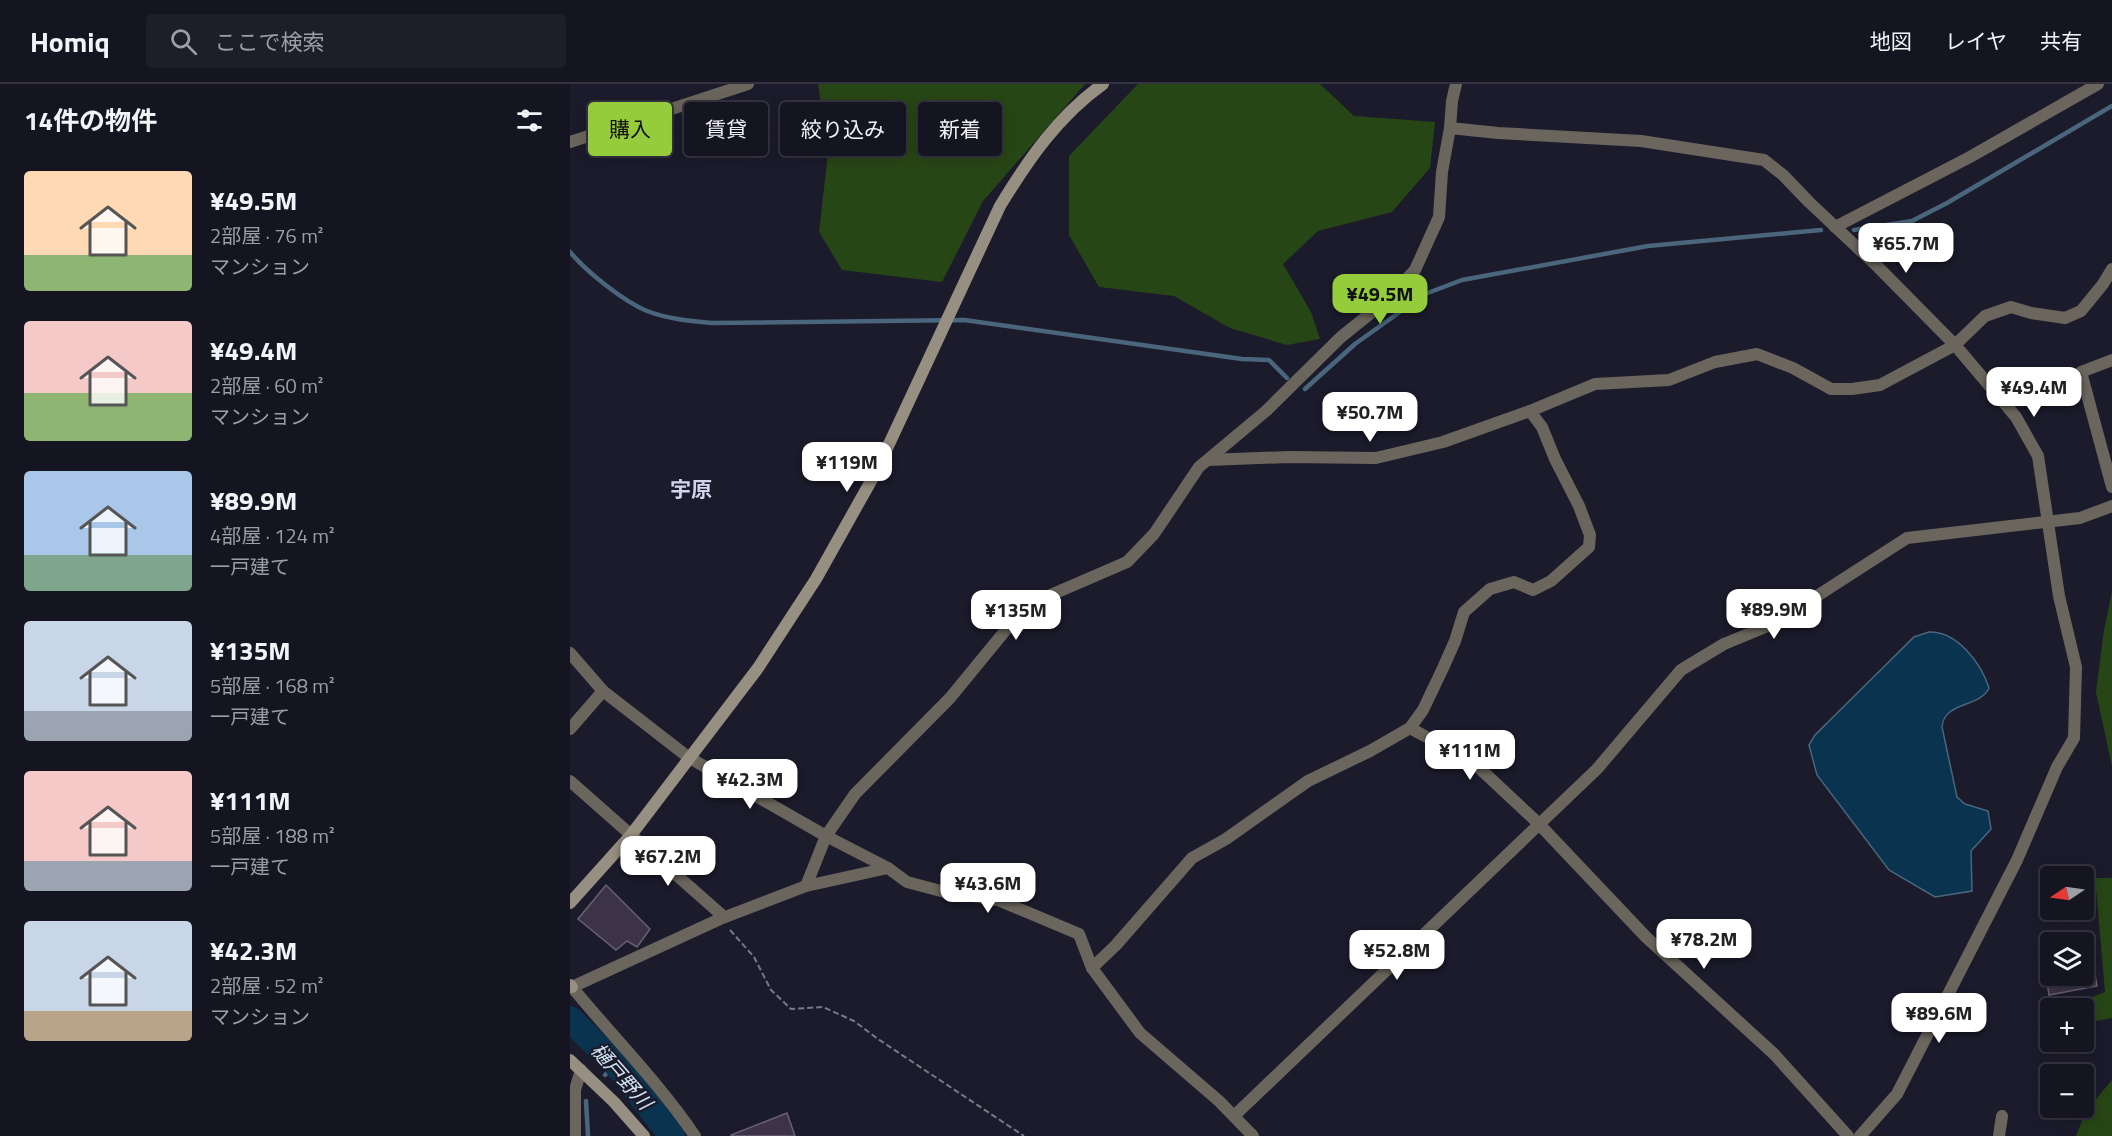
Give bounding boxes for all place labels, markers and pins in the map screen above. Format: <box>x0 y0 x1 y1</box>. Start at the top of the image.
pin: ¥65.7M <box>1857 223 1955 274</box>
pin: ¥49.5M <box>1331 274 1429 325</box>
pin: ¥49.4M <box>1985 367 2083 418</box>
pin: ¥50.7M <box>1321 392 1419 443</box>
pin: ¥119M <box>805 442 889 493</box>
pin: ¥89.9M <box>1725 589 1823 640</box>
pin: ¥135M <box>974 590 1058 641</box>
pin: ¥111M <box>1428 730 1512 781</box>
pin: ¥42.3M <box>701 759 799 810</box>
pin: ¥67.2M <box>619 836 717 887</box>
pin: ¥43.6M <box>939 863 1037 914</box>
pin: ¥78.2M <box>1655 919 1753 970</box>
pin: ¥52.8M <box>1348 930 1446 981</box>
pin: ¥89.6M <box>1890 993 1988 1044</box>

